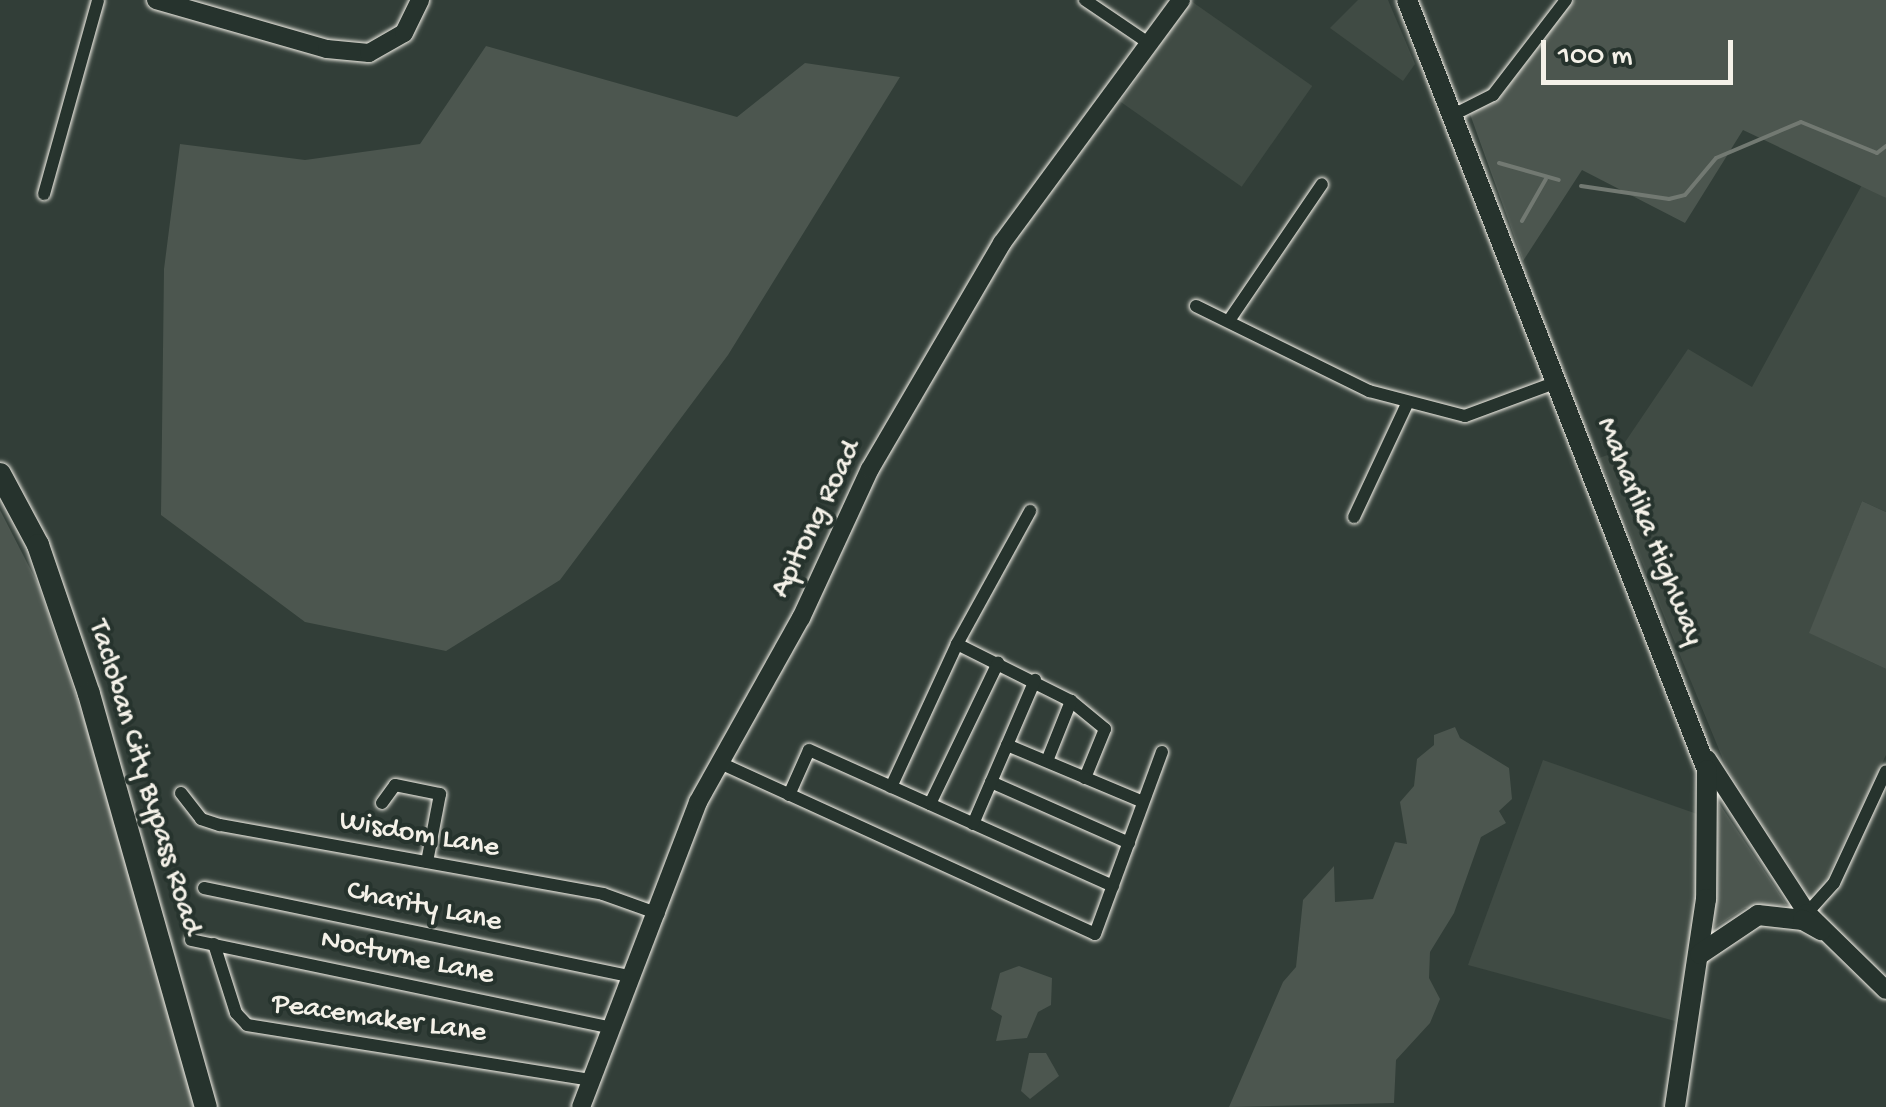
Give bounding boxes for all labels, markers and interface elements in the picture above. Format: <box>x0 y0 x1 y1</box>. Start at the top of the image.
scale bar <box>1546 20 1738 82</box>
text: 100 m <box>1558 40 1633 75</box>
street label: Maharlika Highway <box>1586 413 1710 651</box>
street label: Apitong Road <box>764 435 872 605</box>
street label: Tacloban City Bypass Road <box>78 616 208 940</box>
street label: Wisdom Lane <box>336 804 502 868</box>
street label: Charity Lane <box>343 874 505 942</box>
street label: Nocturne Lane <box>317 923 497 995</box>
street label: Peacemaker Lane <box>269 987 489 1053</box>

